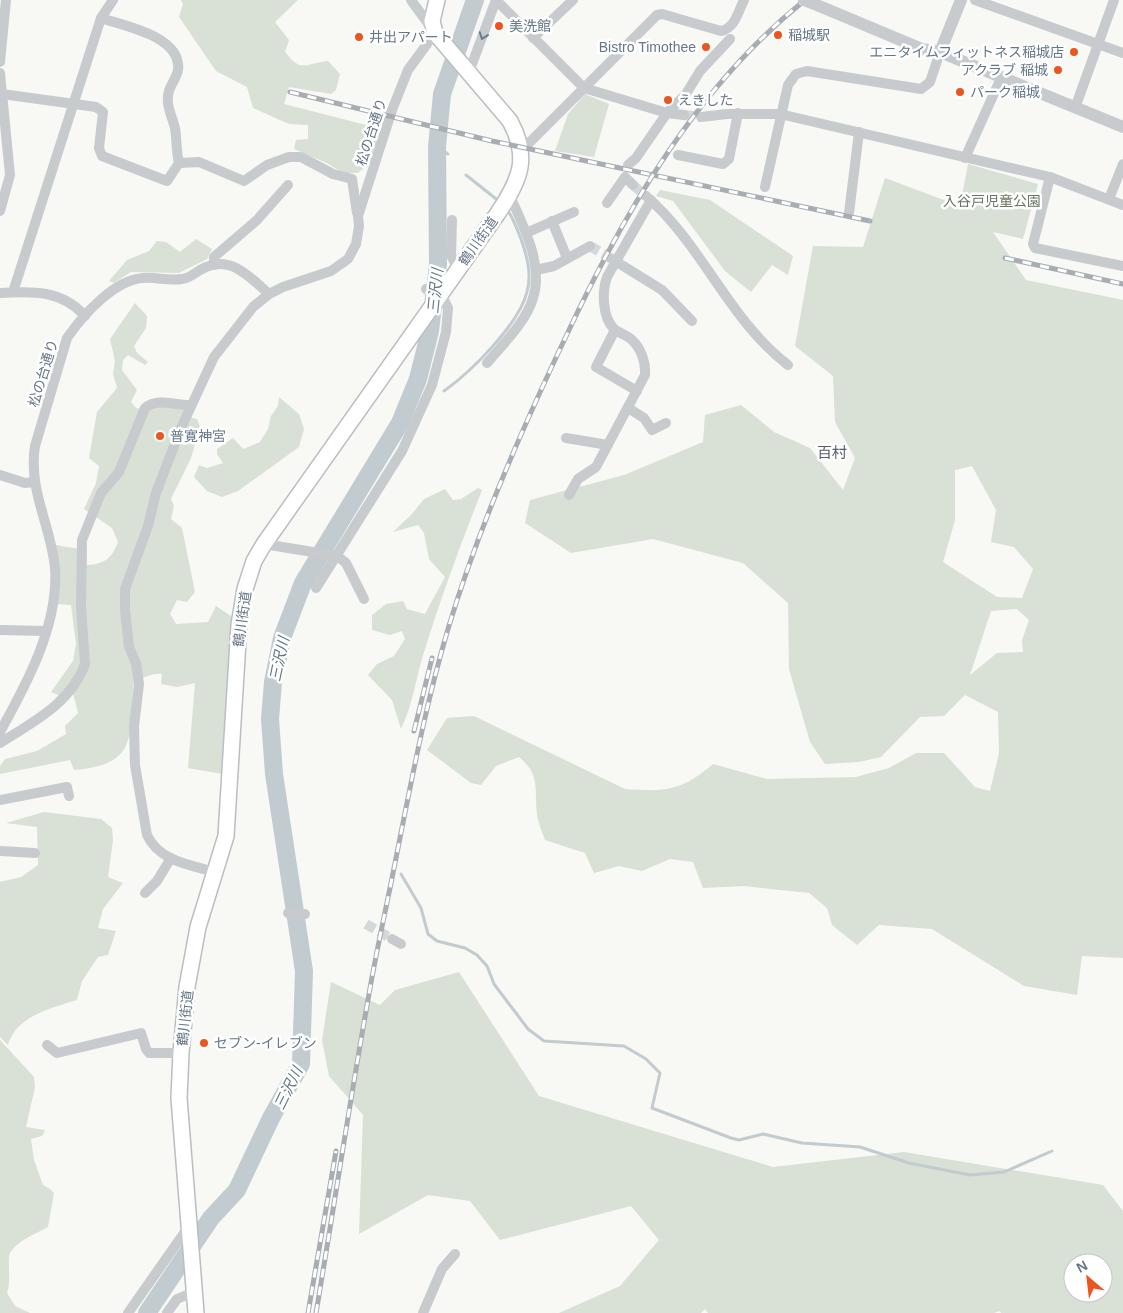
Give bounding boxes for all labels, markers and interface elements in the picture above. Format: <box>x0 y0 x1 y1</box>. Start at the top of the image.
place label: 美洗館 <box>509 18 551 34</box>
marker: 美洗館 <box>493 20 505 32</box>
place label: 稲城駅 <box>788 27 830 43</box>
place label: 井出アパート <box>369 29 453 45</box>
marker: 稲城駅 <box>772 29 784 41</box>
marker: 井出アパート <box>353 31 365 43</box>
one-way arrow <box>479 32 489 40</box>
place label: Bistro Timothee <box>599 39 696 55</box>
marker: Bistro Timothee <box>700 41 712 53</box>
place label: エニタイムフィットネス稲城店 <box>869 44 1064 60</box>
marker: エニタイムフィットネス稲城店 <box>1068 46 1080 58</box>
place label: アクラブ 稲城 <box>961 62 1048 78</box>
marker: アクラブ 稲城 <box>1052 64 1064 76</box>
place label: パーク稲城 <box>970 84 1040 100</box>
marker: パーク稲城 <box>954 86 966 98</box>
place label: えきした <box>678 92 734 108</box>
marker: えきした <box>662 94 674 106</box>
street label: 松の台通り <box>353 96 389 168</box>
park label: 入谷戸児童公園 <box>943 193 1041 209</box>
street label: 鶴川街道 <box>455 213 501 269</box>
water label: 三沢川 <box>424 266 446 314</box>
street label: 松の台通り <box>25 337 61 409</box>
place label: 普寛神宮 <box>170 428 226 444</box>
marker: 普寛神宮 <box>154 430 166 442</box>
district label: 百村 <box>817 444 847 461</box>
street label: 鶴川街道 <box>230 590 254 648</box>
water label: 三沢川 <box>266 633 292 683</box>
street label: 鶴川街道 <box>174 989 196 1047</box>
place label: セブン-イレブン <box>214 1035 317 1051</box>
marker: セブン-イレブン <box>198 1037 210 1049</box>
water label: 三沢川 <box>270 1062 306 1112</box>
north arrow <box>1063 1253 1113 1303</box>
text: N <box>1074 1257 1090 1276</box>

